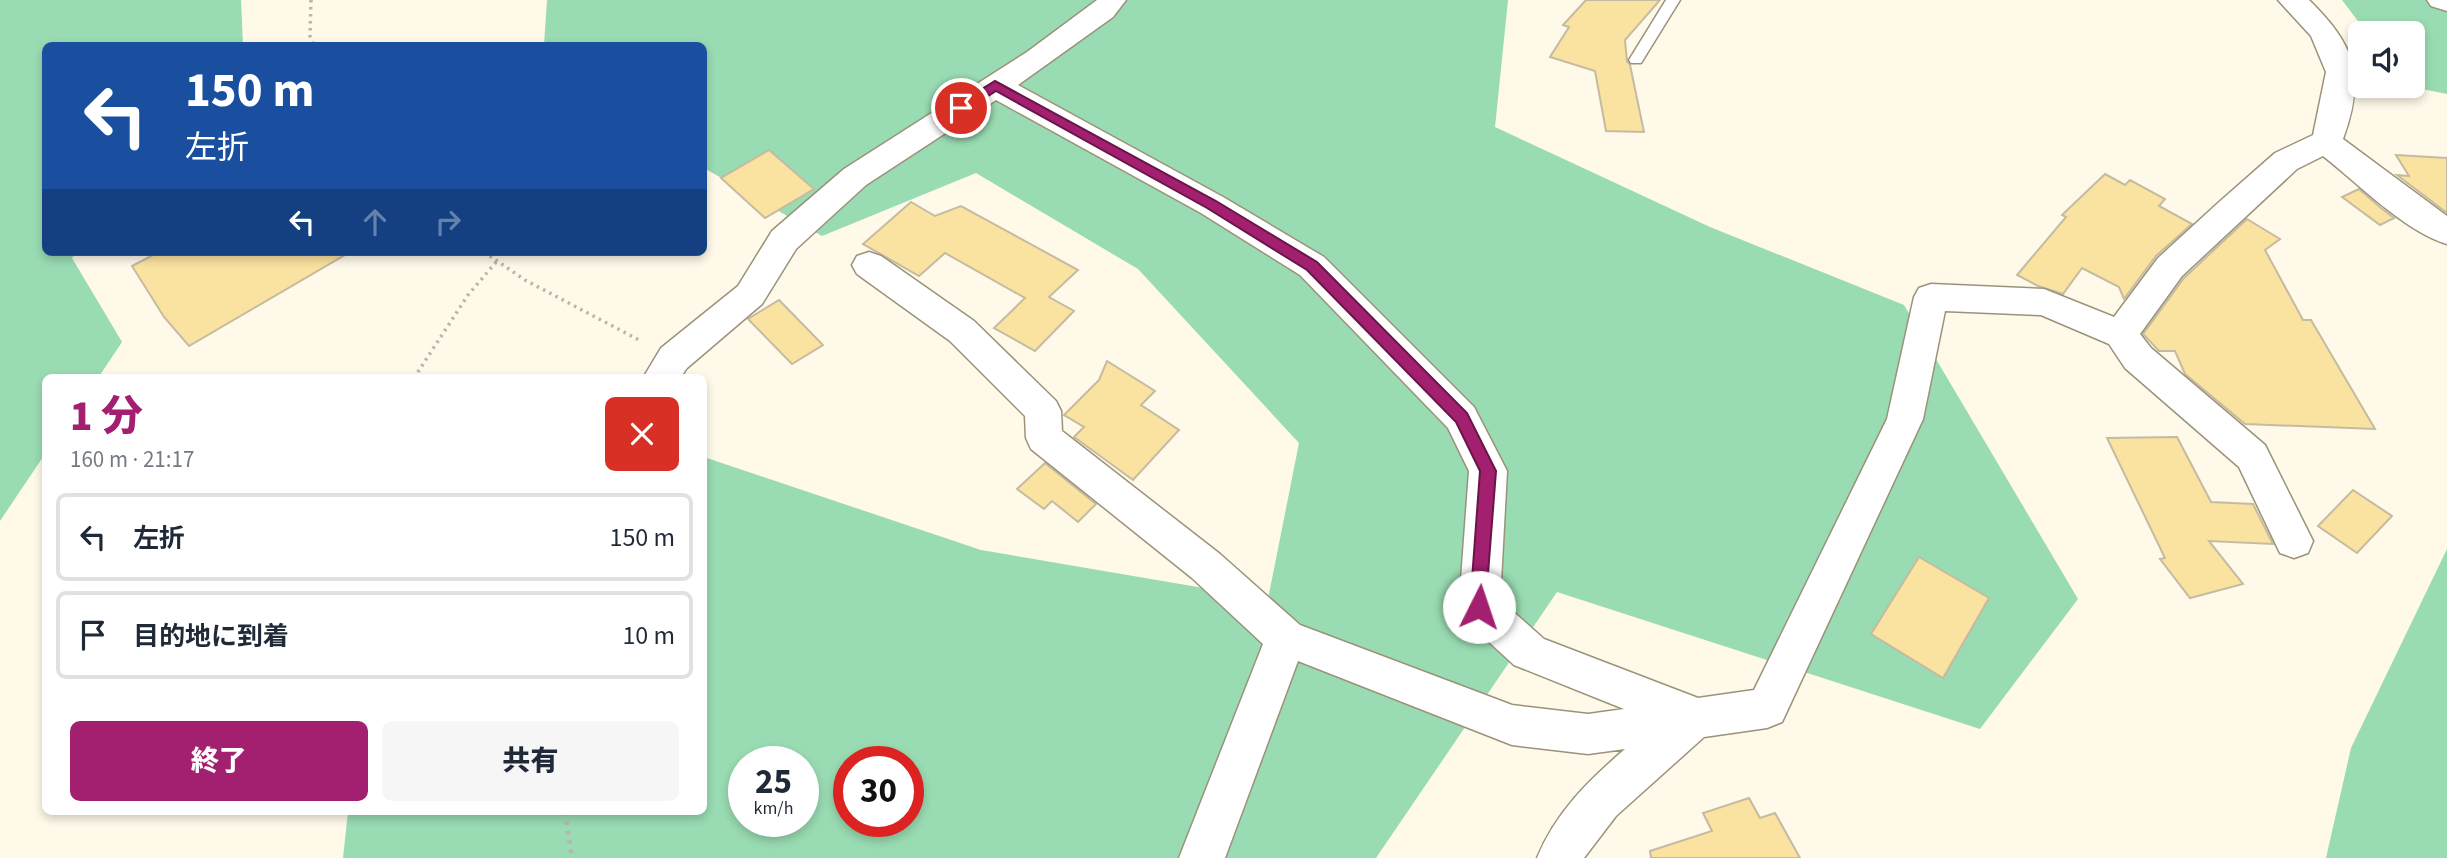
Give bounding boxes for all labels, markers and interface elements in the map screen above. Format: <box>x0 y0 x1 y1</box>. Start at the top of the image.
map controls <box>2348 21 2425 98</box>
button: sound <box>2348 21 2425 98</box>
text: 150 m <box>185 56 314 126</box>
icon: left <box>70 70 161 161</box>
pin <box>931 78 991 138</box>
icon: arrive <box>942 89 980 127</box>
text: 左折 <box>185 125 249 171</box>
icon: left <box>283 203 321 241</box>
icon: ahead <box>356 203 394 241</box>
icon: right <box>429 203 467 241</box>
text: 1 分 <box>70 387 143 447</box>
button: close <box>605 397 679 471</box>
text: 160 m · 21:17 <box>70 443 194 476</box>
icon: left <box>74 518 112 556</box>
text: 150 m <box>609 519 675 556</box>
text: 左折 <box>133 520 185 557</box>
position arrow <box>1442 570 1516 644</box>
icon: arrive <box>74 616 112 654</box>
text: 10 m <box>622 617 675 654</box>
text: 目的地に到着 <box>133 618 289 655</box>
button: 終了 <box>70 721 368 801</box>
button: 共有 <box>382 721 679 801</box>
speed limit sign: 30 <box>833 746 924 837</box>
text: 25 <box>755 757 792 807</box>
text: km/h <box>754 796 793 821</box>

